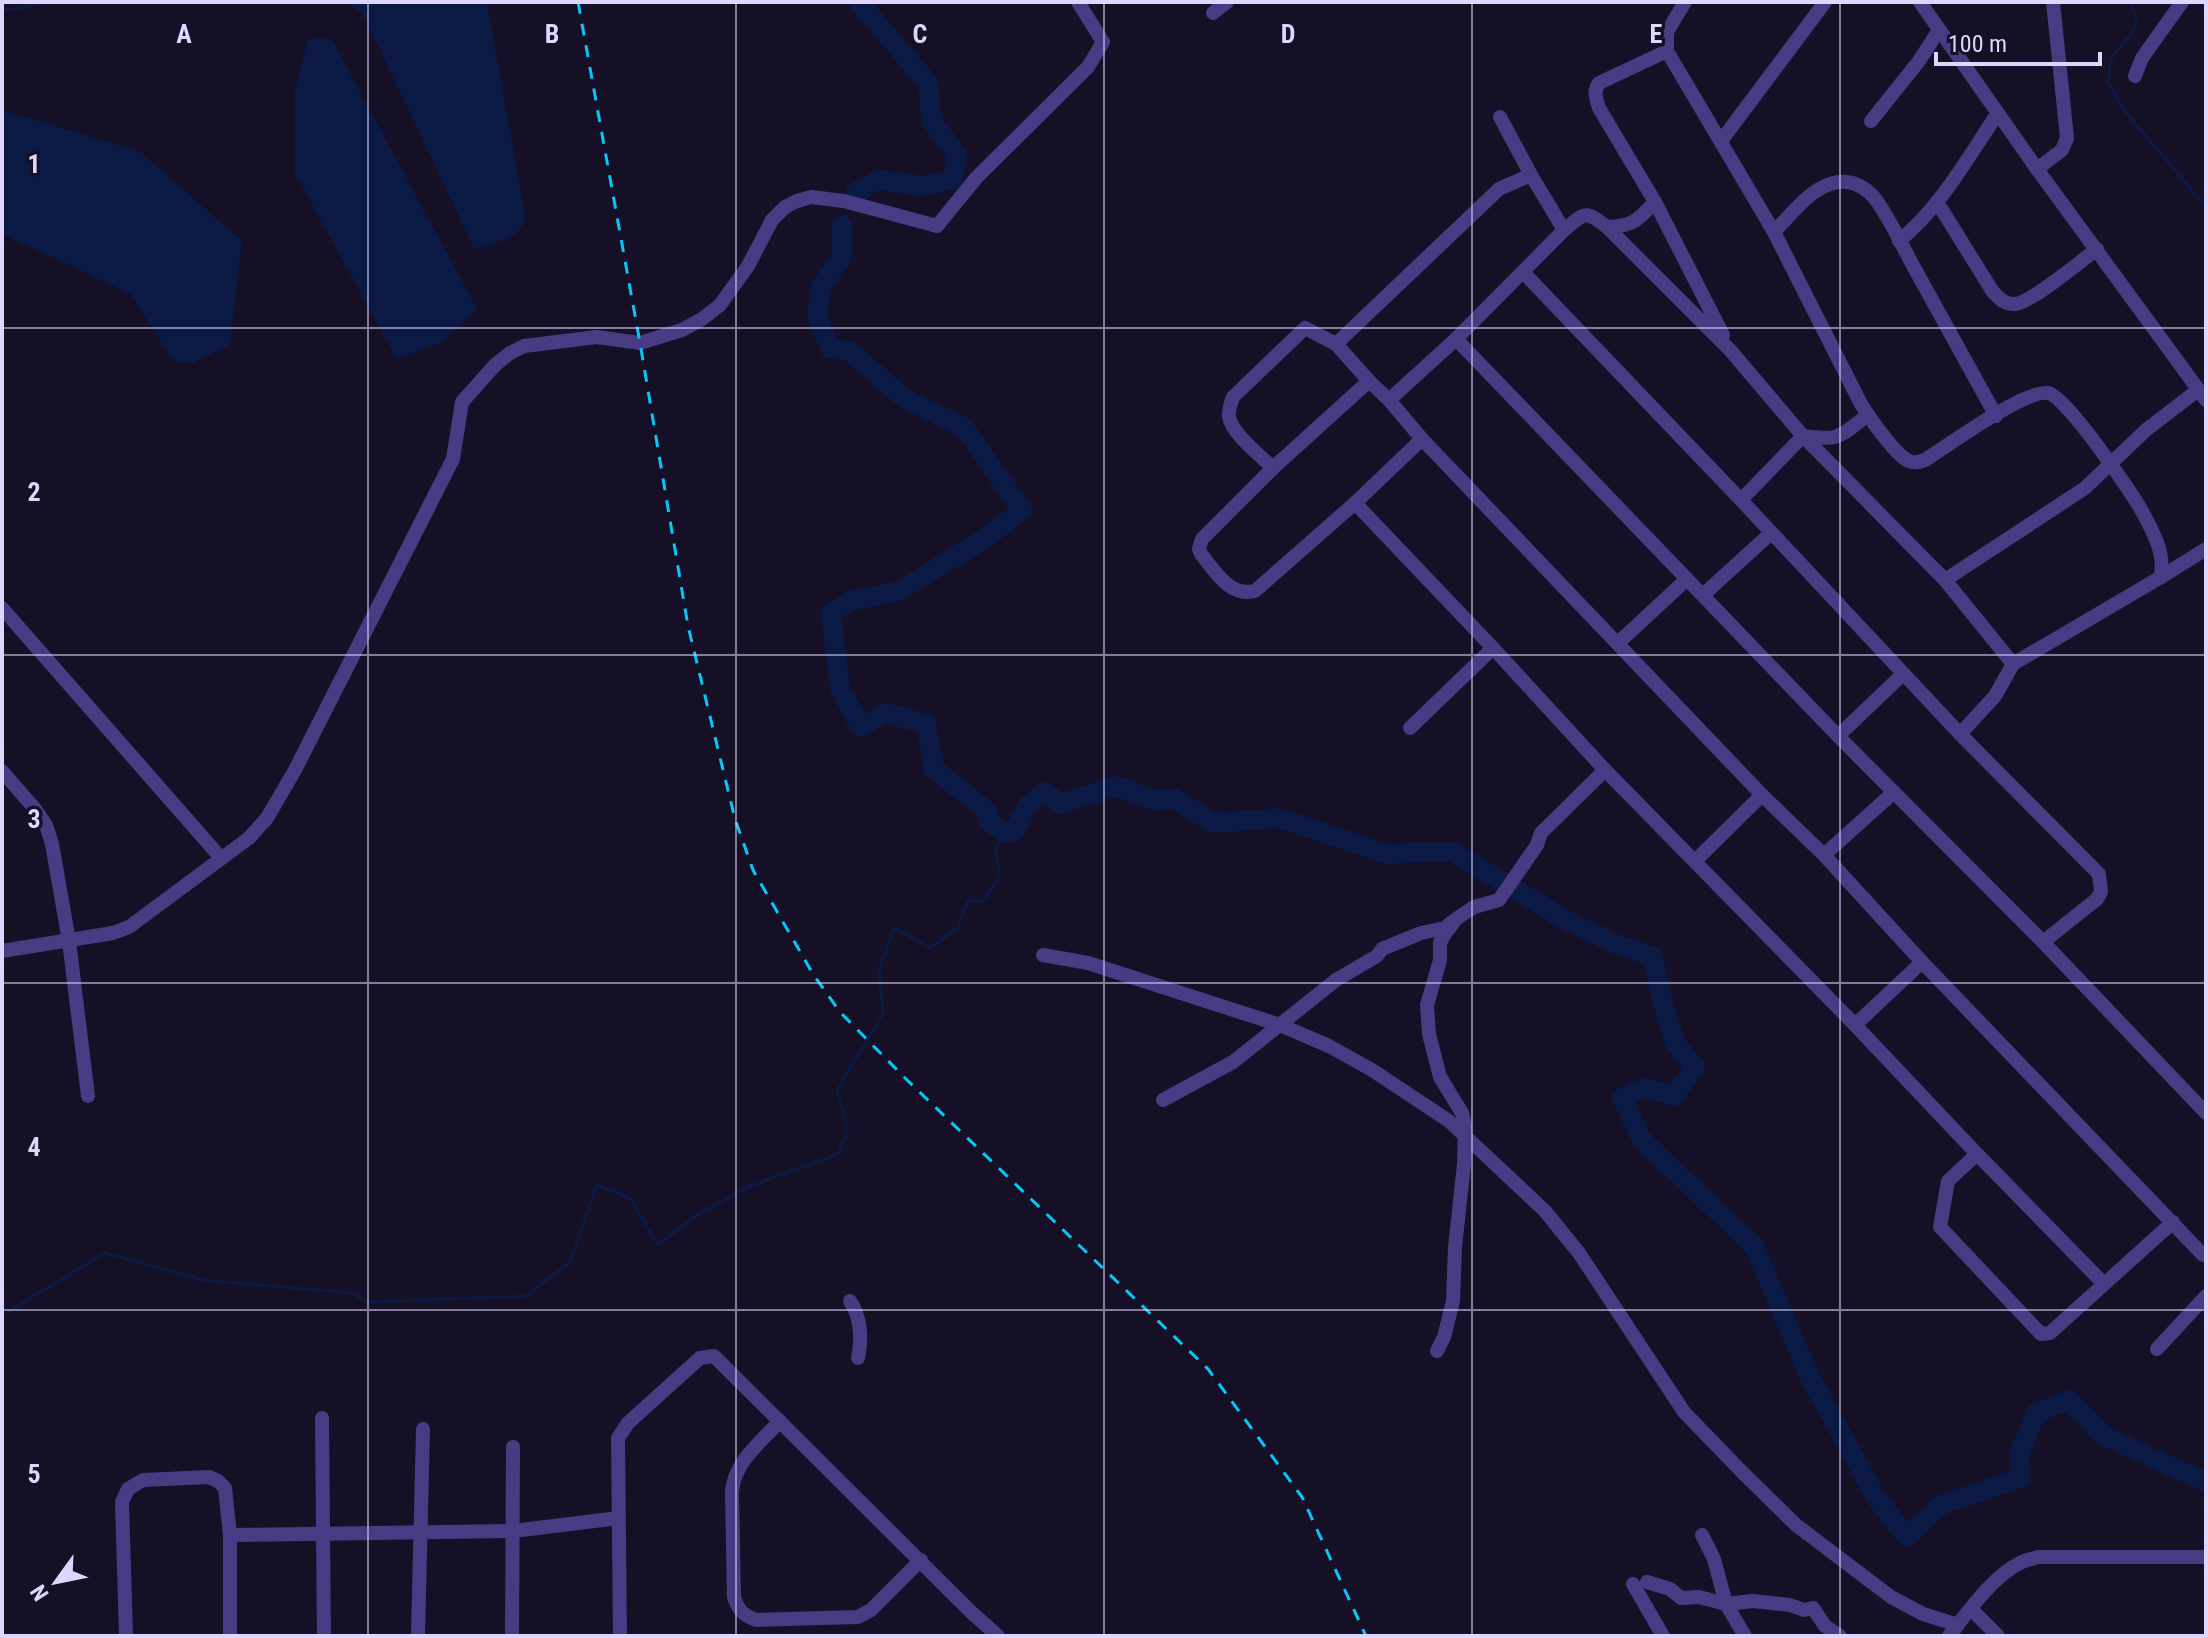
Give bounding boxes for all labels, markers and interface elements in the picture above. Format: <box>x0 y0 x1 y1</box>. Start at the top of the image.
scale bar <box>1936 16 2100 66</box>
text: A <box>176 19 192 49</box>
text: B <box>545 19 559 49</box>
text: C <box>913 19 928 49</box>
text: D <box>1281 19 1295 49</box>
text: E <box>1650 19 1663 49</box>
text: 100 m <box>1948 30 2007 58</box>
text: 1 <box>27 149 41 179</box>
text: 2 <box>27 477 41 507</box>
text: 3 <box>27 804 41 834</box>
text: 4 <box>27 1132 41 1162</box>
text: 5 <box>27 1459 41 1489</box>
north arrow <box>16 1542 96 1622</box>
text: N <box>25 1580 54 1605</box>

